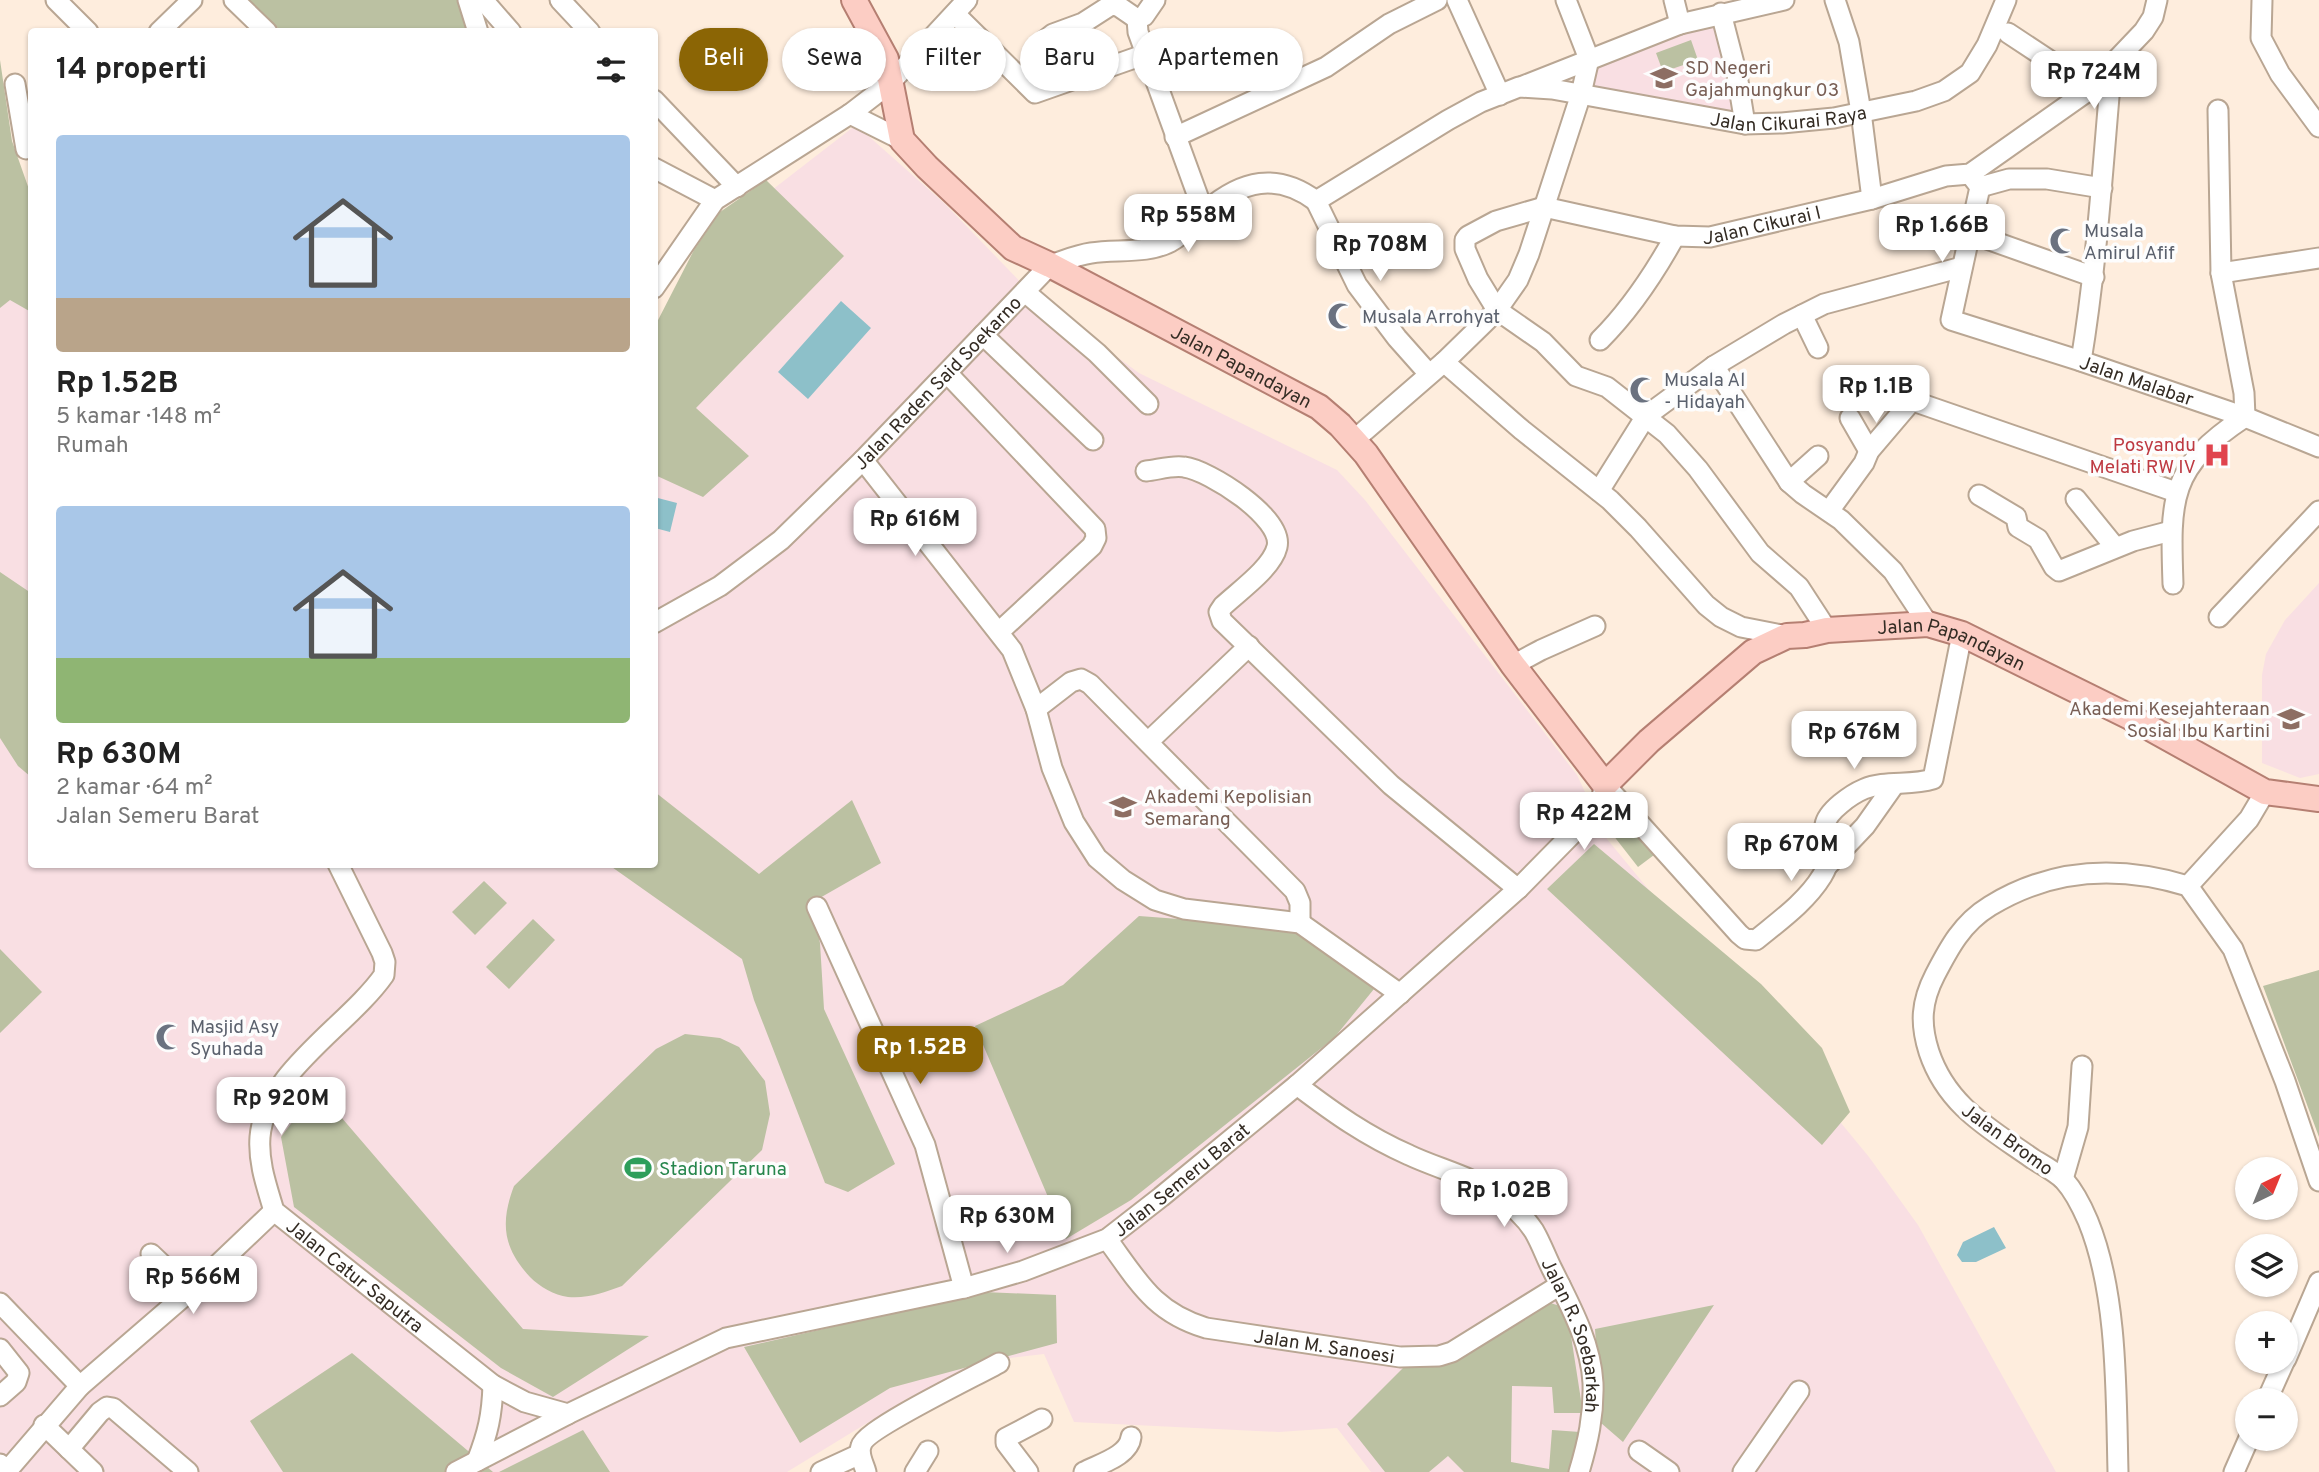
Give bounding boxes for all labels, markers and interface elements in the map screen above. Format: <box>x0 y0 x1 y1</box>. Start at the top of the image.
chip: Beli <box>679 28 768 91</box>
chip: Sewa <box>782 28 886 91</box>
chip: Filter <box>900 28 1006 91</box>
chip: Baru <box>1020 28 1119 91</box>
chip: Apartemen <box>1133 28 1303 91</box>
icon: filters <box>592 51 630 89</box>
text: 14 properti <box>56 52 207 89</box>
pin: Rp 724M <box>2029 52 2159 111</box>
place label: SD Negeri Gajahmungkur 03 <box>1685 57 1839 103</box>
text: Rp 724M <box>2047 59 2141 88</box>
school or university icon: SD Negeri Gajahmungkur 03 <box>1649 63 1679 93</box>
street label: Jalan Cikurai Raya <box>1708 102 1869 138</box>
icon: home <box>280 180 406 306</box>
pin: Rp 558M <box>1123 194 1253 254</box>
street label: Jalan Cikurai I <box>1703 201 1824 251</box>
text: Rp 558M <box>1140 202 1236 231</box>
pin: Rp 1.66B <box>1870 204 2014 264</box>
text: Rp 1.66B <box>1895 212 1989 241</box>
place label: Musala Amirul Afif <box>2084 220 2175 266</box>
pin: Rp 708M <box>1315 224 1445 283</box>
mosque icon: Musala Amirul Afif <box>2048 226 2078 256</box>
text: Rp 708M <box>1332 231 1428 260</box>
street label: Jalan Raden Said Soekarno <box>850 292 1028 476</box>
mosque icon: Musala Arrohyat <box>1326 301 1356 331</box>
place label: Musala Arrohyat <box>1362 306 1500 330</box>
street label: Jalan Papandayan <box>1166 321 1315 415</box>
street label: Jalan Malabar <box>2076 351 2197 413</box>
text: Rp 1.52B <box>56 366 178 403</box>
pin: Rp 1.1B <box>1811 366 1941 425</box>
place label: Musala Al - Hidayah <box>1664 369 1745 415</box>
text: Rp 1.1B <box>1839 373 1913 402</box>
mosque icon: Musala Al - Hidayah <box>1628 375 1658 405</box>
text: 5 kamar · 148 m² <box>56 403 221 432</box>
text: Rumah <box>56 432 129 461</box>
place label: Posyandu Melati RW IV <box>2089 434 2196 480</box>
hospital icon: Posyandu Melati RW IV <box>2202 440 2232 470</box>
pin: Rp 616M <box>850 498 980 558</box>
text: Rp 616M <box>870 506 961 535</box>
icon: home <box>280 551 406 677</box>
street label: Jalan Papandayan <box>1876 614 2029 677</box>
place label: Akademi Kesejahteraan Sosial Ibu Kartini <box>2069 698 2270 744</box>
school or university icon: Akademi Kesejahteraan Sosial Ibu Kartini <box>2276 704 2306 734</box>
pin: Rp 676M <box>1789 712 1919 771</box>
text: Rp 676M <box>1807 719 1901 748</box>
text: Rp 630M <box>56 737 182 774</box>
text: 2 kamar · 64 m² <box>56 774 213 803</box>
place label: Akademi Kepolisian Semarang <box>1144 786 1312 832</box>
school or university icon: Akademi Kepolisian Semarang <box>1108 792 1138 822</box>
pin: Rp 422M <box>1519 792 1649 852</box>
text: Rp 422M <box>1536 800 1632 829</box>
text: Jalan Semeru Barat <box>56 803 260 832</box>
pin: Rp 670M <box>1726 824 1856 883</box>
text: Rp 670M <box>1743 831 1839 860</box>
place label: Masjid Asy Syuhada <box>190 1016 279 1062</box>
mosque icon: Masjid Asy Syuhada <box>154 1022 184 1052</box>
pin: Rp 1.52B <box>848 1026 992 1086</box>
text: Rp 1.52B <box>873 1034 967 1063</box>
pin: Rp 920M <box>216 1078 346 1137</box>
text: Rp 920M <box>233 1085 329 1114</box>
street label: Jalan Bromo <box>1956 1099 2057 1182</box>
street label: Jalan Semeru Barat <box>1109 1119 1255 1243</box>
sports icon: Stadion Taruna <box>623 1153 653 1183</box>
north arrow <box>2235 1157 2298 1220</box>
map controls <box>2235 1157 2298 1451</box>
place label: Stadion Taruna <box>659 1158 787 1182</box>
pin: Rp 1.02B <box>1432 1170 1576 1229</box>
text: Rp 1.02B <box>1457 1177 1551 1206</box>
pin: Rp 630M <box>942 1196 1072 1255</box>
text: Rp 630M <box>959 1203 1055 1232</box>
street label: Jalan Catur Saputra <box>280 1215 428 1339</box>
button: layers <box>2235 1234 2298 1297</box>
street label: Jalan R. Soebarkah <box>1535 1255 1603 1414</box>
pin: Rp 566M <box>128 1256 258 1316</box>
text: Rp 566M <box>145 1264 241 1293</box>
button: + <box>2235 1311 2298 1374</box>
street label: Jalan M. Sanoesi <box>1252 1325 1396 1370</box>
button: − <box>2235 1388 2298 1451</box>

